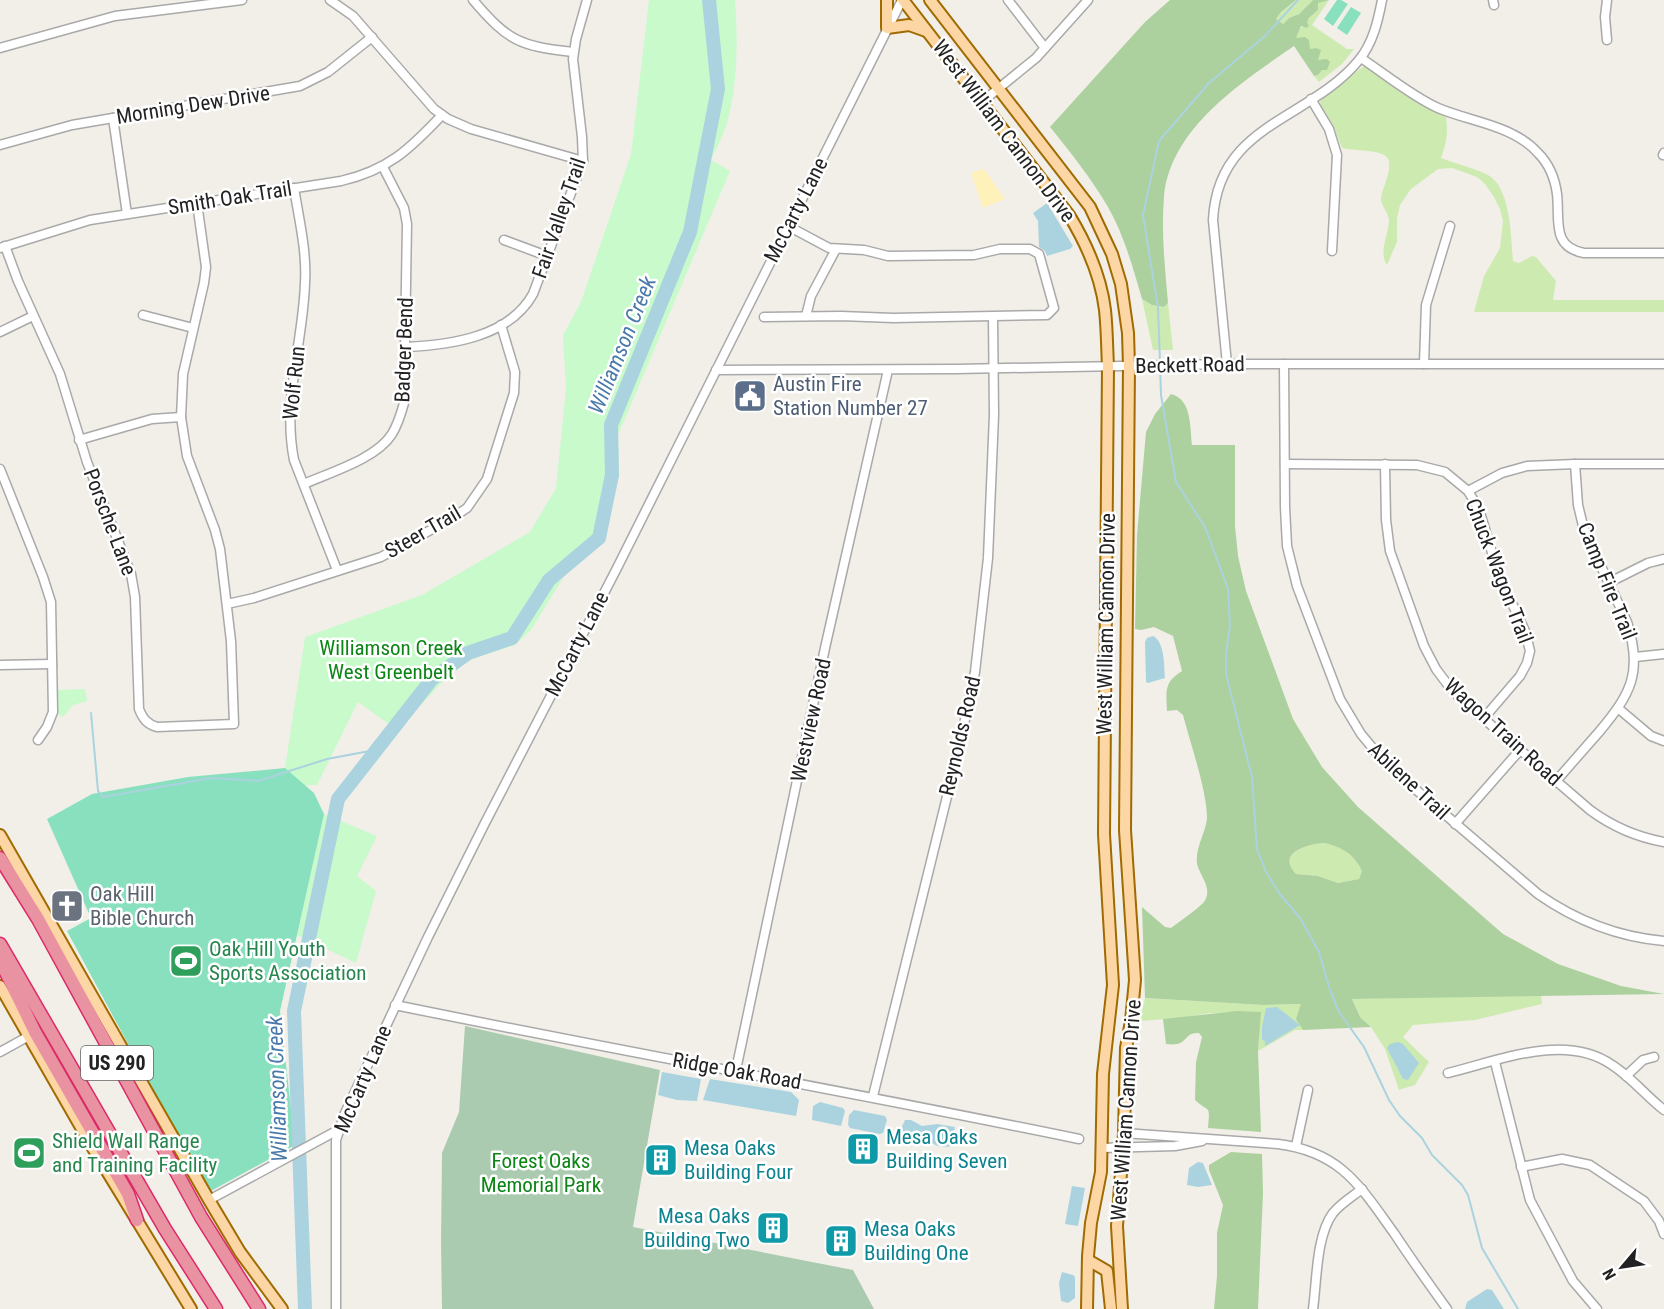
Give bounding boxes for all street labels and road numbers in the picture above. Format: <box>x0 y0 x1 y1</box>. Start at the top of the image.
street label: West William Cannon Drive <box>928 35 1080 227</box>
street label: Morning Dew Drive <box>114 81 272 129</box>
street label: McCarty Lane <box>759 154 833 266</box>
street label: Fair Valley Trail <box>527 155 591 281</box>
street label: Smith Oak Trail <box>166 176 294 220</box>
street label: Badger Bend <box>390 297 418 403</box>
street label: Wolf Run <box>278 345 310 421</box>
street label: Beckett Road <box>1135 352 1245 378</box>
street label: Porsche Lane <box>79 465 141 579</box>
street label: Chuck Wagon Trail <box>1460 495 1538 647</box>
street label: Steer Trail <box>381 501 465 563</box>
street label: West William Cannon Drive <box>1092 513 1120 735</box>
street label: Camp Fire Trail <box>1573 519 1641 643</box>
street label: McCarty Lane <box>540 588 614 700</box>
street label: Westview Road <box>786 656 836 784</box>
street label: Wagon Train Road <box>1439 673 1567 791</box>
street label: Reynolds Road <box>935 674 985 798</box>
street label: Abilene Trail <box>1363 737 1455 825</box>
street label: West William Cannon Drive <box>1106 998 1146 1221</box>
street label: McCarty Lane <box>330 1022 396 1136</box>
road number: US 290 <box>81 1046 153 1080</box>
street label: Ridge Oak Road <box>671 1048 803 1094</box>

